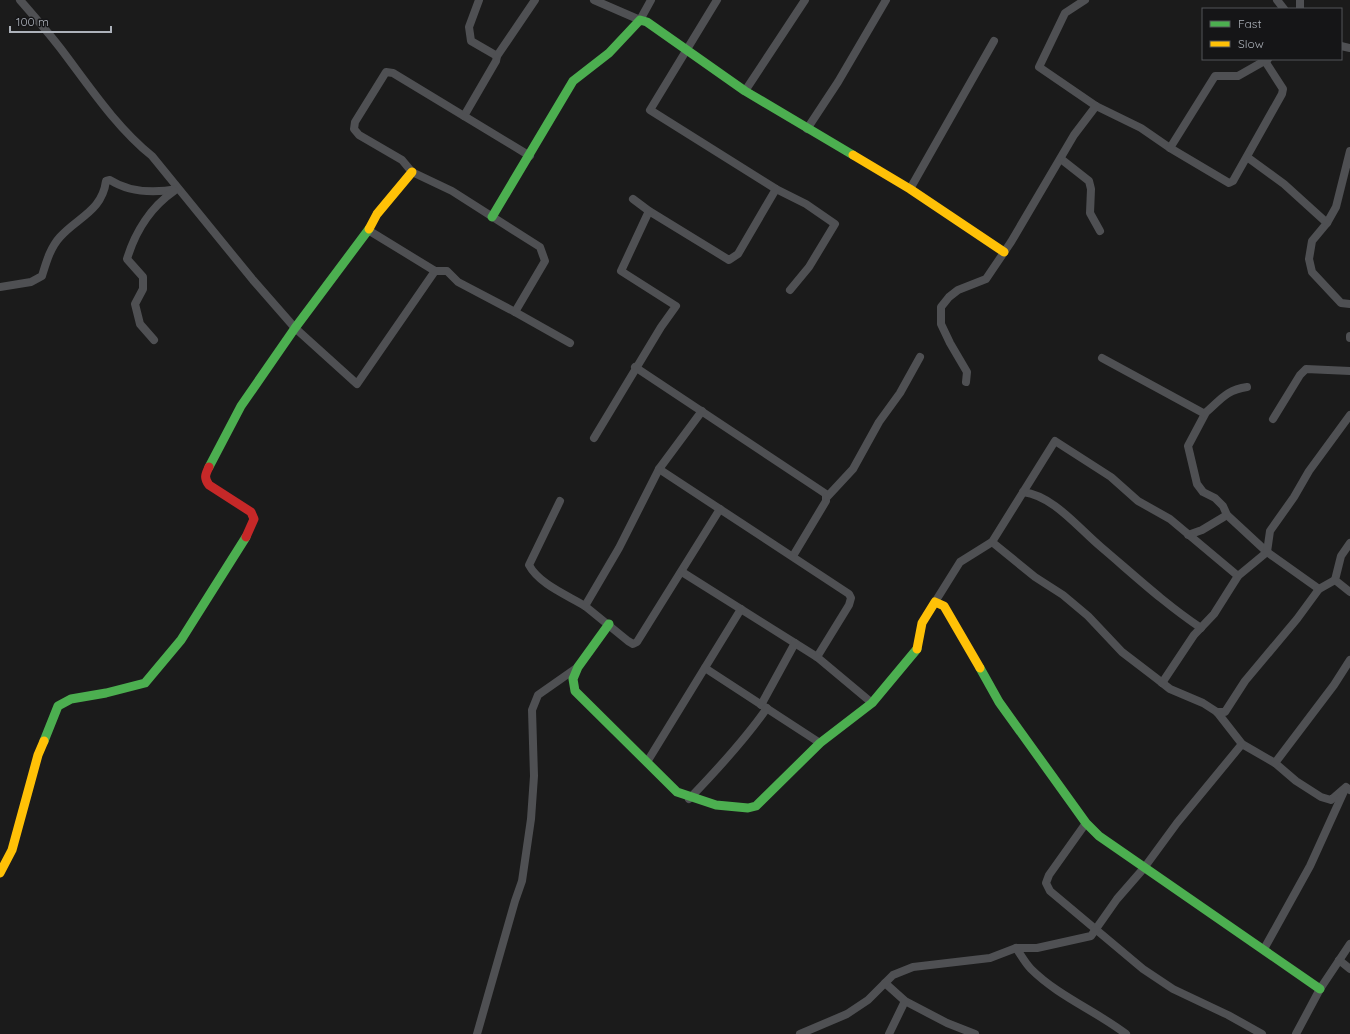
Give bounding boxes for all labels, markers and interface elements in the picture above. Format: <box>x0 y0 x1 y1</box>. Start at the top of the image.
scale bar <box>10 8 111 34</box>
legend <box>1202 8 1342 60</box>
text: 100 m <box>16 14 49 29</box>
text: Fast <box>1238 16 1262 31</box>
text: Slow <box>1238 36 1264 51</box>

